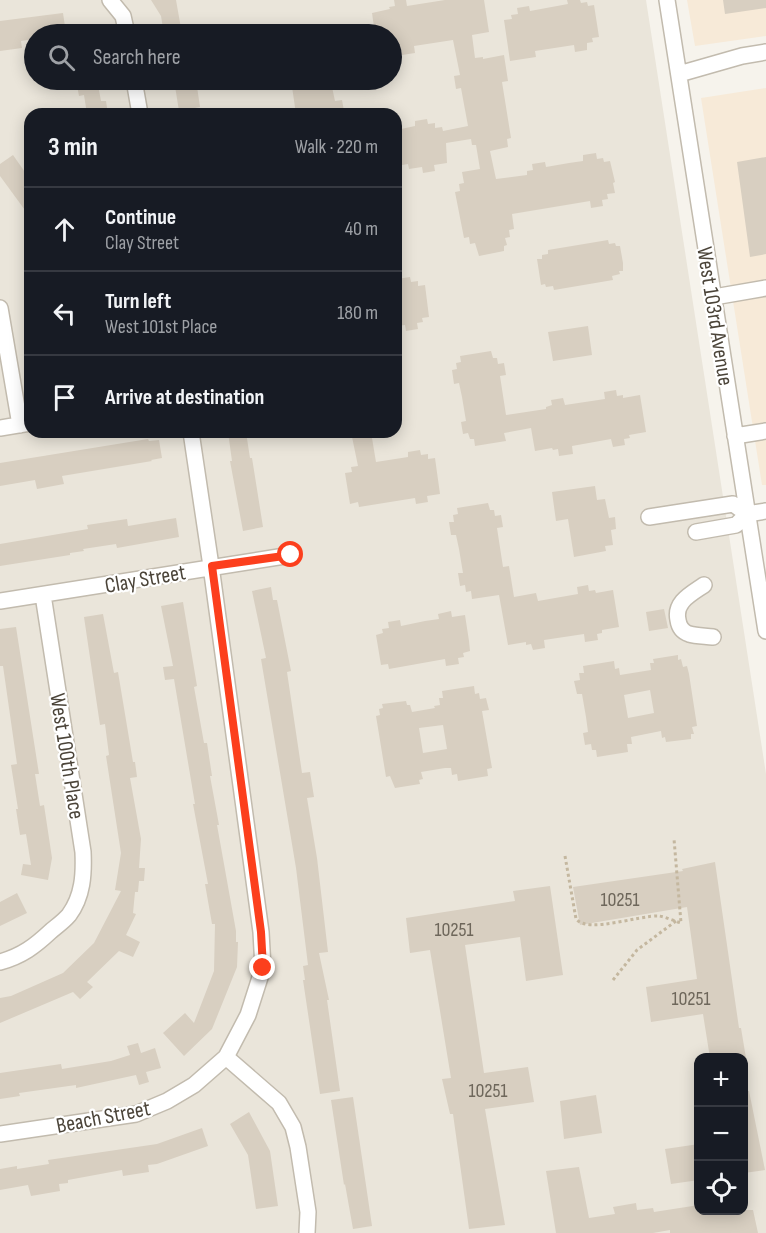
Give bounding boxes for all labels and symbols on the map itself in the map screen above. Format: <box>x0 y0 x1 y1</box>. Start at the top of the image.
street label: West 103rd Avenue <box>690 245 739 388</box>
route start <box>277 541 303 567</box>
street label: Clay Street <box>103 559 188 600</box>
street label: West 100th Place <box>43 691 90 821</box>
house number: 10251 <box>600 888 640 912</box>
house number: 10251 <box>434 918 474 942</box>
route end <box>249 954 275 980</box>
house number: 10251 <box>671 987 711 1011</box>
house number: 10251 <box>468 1079 508 1103</box>
street label: Beach Street <box>54 1095 153 1140</box>

